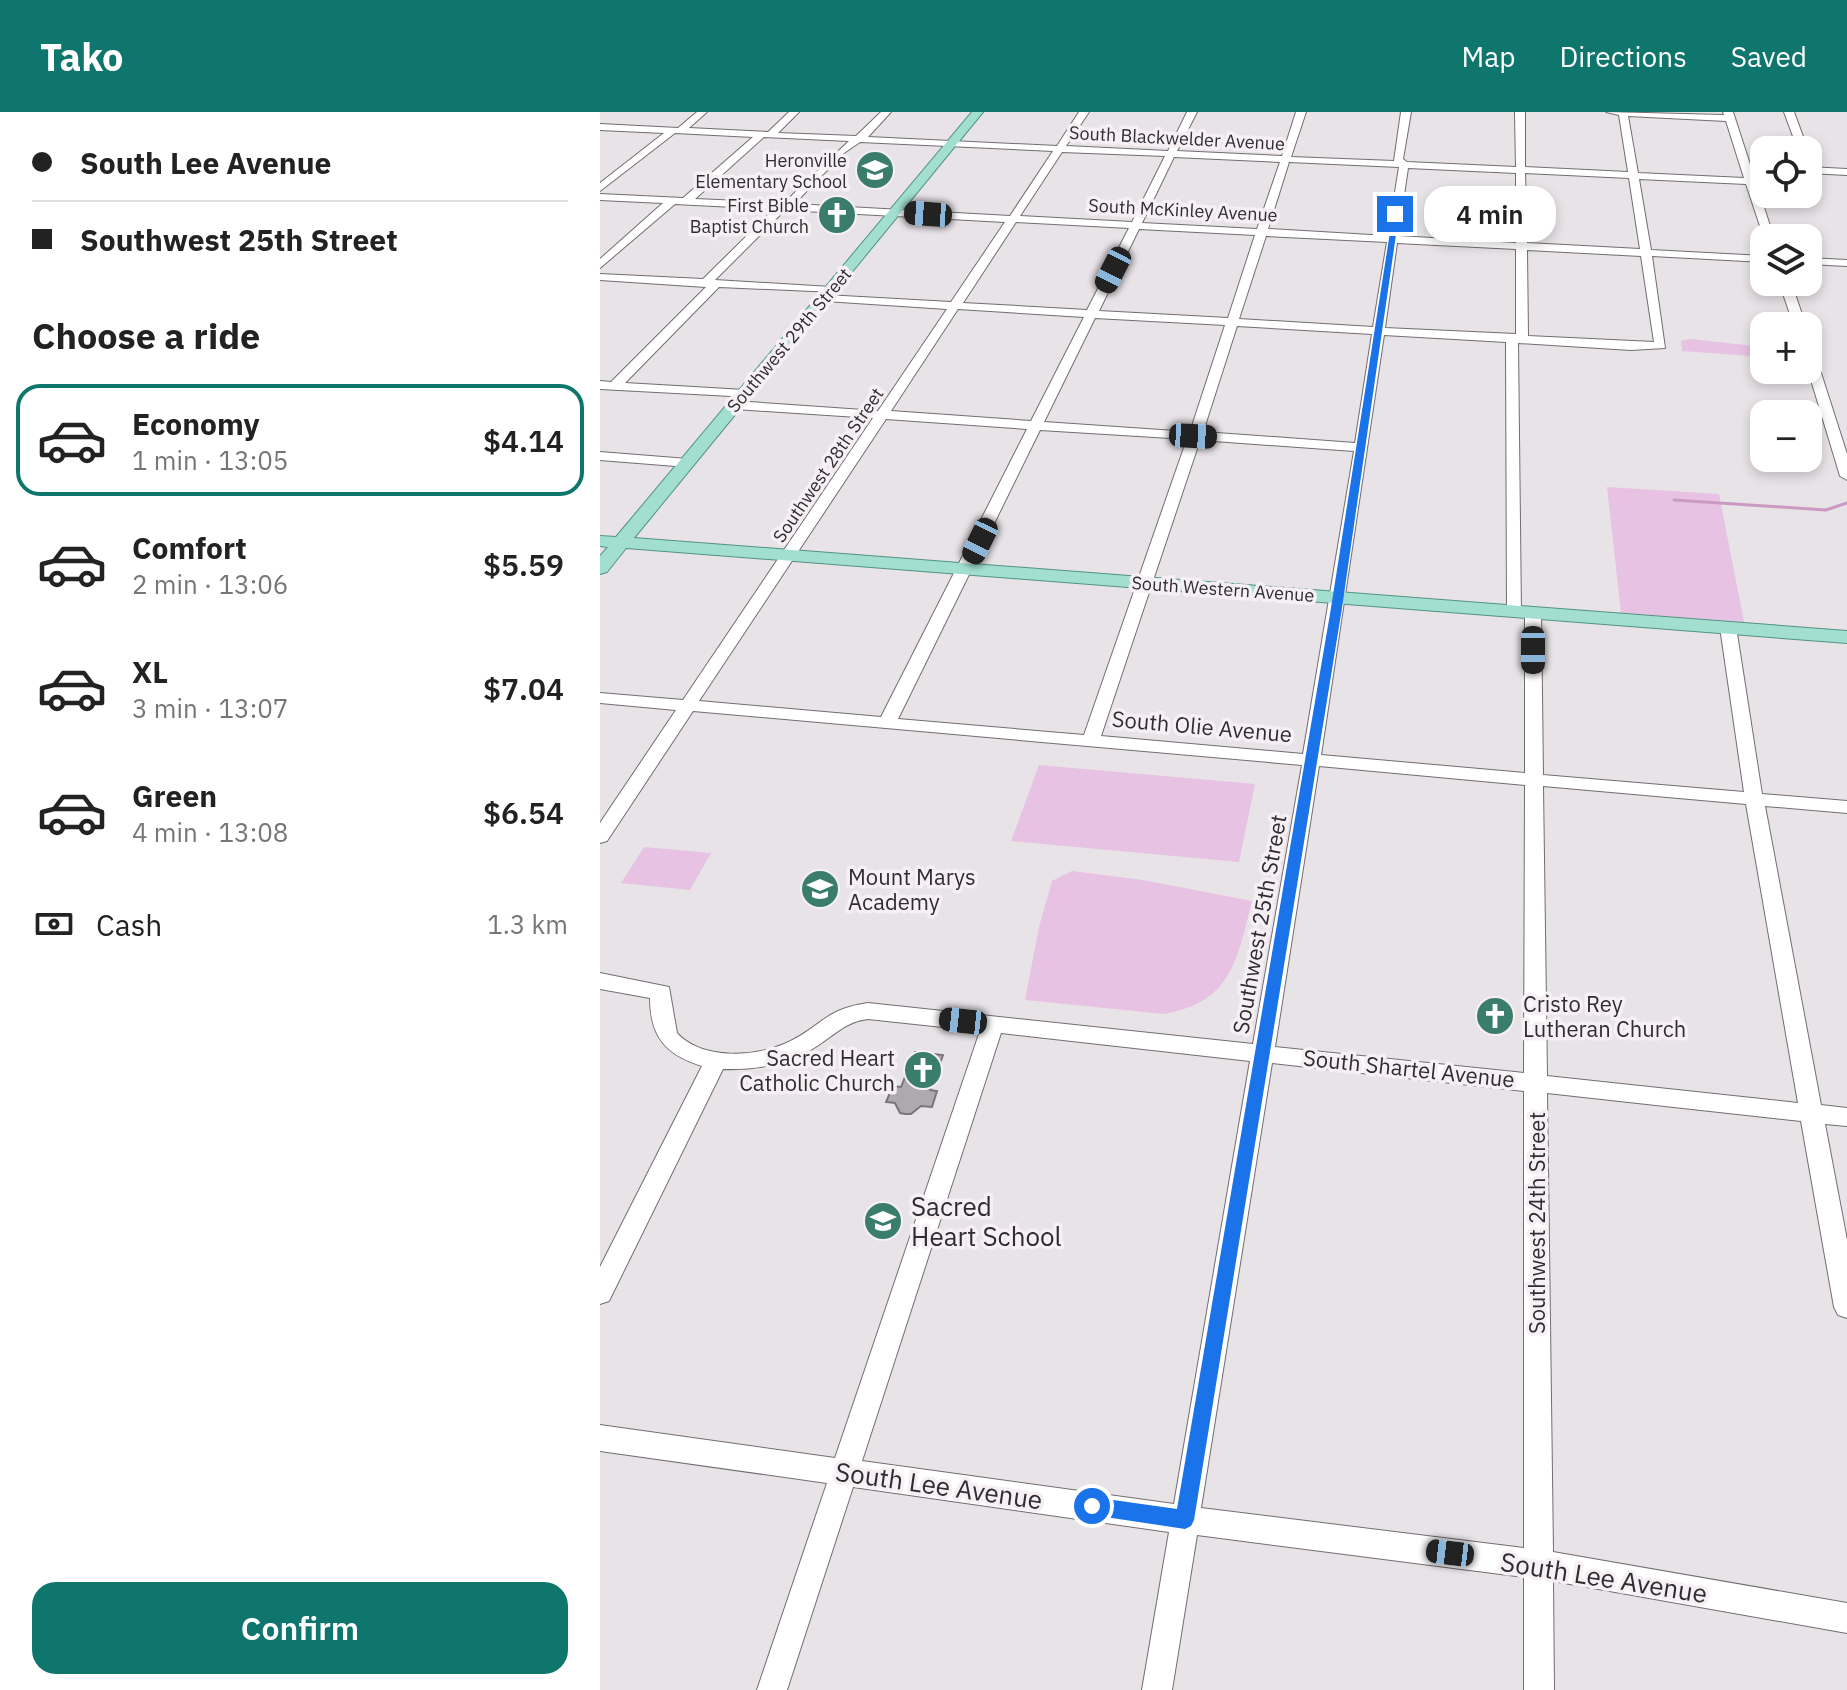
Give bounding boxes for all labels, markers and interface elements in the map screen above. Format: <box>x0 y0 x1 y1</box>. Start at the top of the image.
text: Tako <box>40 32 124 81</box>
text: Map <box>1461 38 1515 75</box>
text: Directions <box>1559 38 1687 75</box>
text: Saved <box>1731 38 1807 75</box>
street label: South Blackwelder Avenue <box>1068 121 1286 155</box>
map controls <box>1750 136 1822 472</box>
button: locate <box>1750 136 1822 208</box>
text: South Lee Avenue <box>80 143 331 182</box>
place label: Heronville Elementary School <box>695 149 847 193</box>
school or university icon: Heronville Elementary School <box>854 149 896 191</box>
callout: 4 min <box>1423 186 1555 242</box>
place label: First Bible Baptist Church <box>690 194 809 238</box>
church icon: First Bible Baptist Church <box>816 194 858 236</box>
street label: South McKinley Avenue <box>1088 194 1278 226</box>
route end <box>1377 196 1413 232</box>
text: 4 min <box>1456 197 1524 231</box>
car <box>903 200 953 228</box>
text: Southwest 25th Street <box>80 220 398 259</box>
button: layers <box>1750 224 1822 296</box>
car <box>1091 243 1135 297</box>
street label: Southwest 29th Street <box>722 263 856 417</box>
text: Choose a ride <box>32 312 260 359</box>
button: + <box>1750 312 1822 384</box>
street label: Southwest 28th Street <box>768 383 888 547</box>
button: − <box>1750 400 1822 472</box>
icon: car <box>36 404 108 476</box>
text: Economy <box>132 404 260 443</box>
text: $4.14 <box>483 421 564 460</box>
car <box>1168 423 1218 449</box>
text: 1 min · 13:05 <box>132 443 288 477</box>
car <box>959 514 1001 568</box>
icon: car <box>36 528 108 600</box>
text: Comfort <box>132 528 247 567</box>
text: $5.59 <box>483 545 564 584</box>
text: 2 min · 13:06 <box>132 567 288 601</box>
street label: South Western Avenue <box>1131 571 1315 607</box>
car <box>1521 626 1545 674</box>
icon: car <box>36 652 108 724</box>
text: XL <box>132 652 168 691</box>
text: $7.04 <box>483 669 564 708</box>
text: 3 min · 13:07 <box>132 691 288 725</box>
street label: South Olie Avenue <box>1111 704 1293 748</box>
icon: car <box>36 776 108 848</box>
text: Green <box>132 776 217 815</box>
text: $6.54 <box>483 793 564 832</box>
street label: Southwest 25th Street <box>1225 812 1293 1036</box>
text: 4 min · 13:08 <box>132 815 288 849</box>
place label: Mount Marys Academy <box>848 862 976 916</box>
school or university icon: Mount Marys Academy <box>799 868 841 910</box>
icon: cash <box>32 902 76 946</box>
text: Cash <box>96 905 162 944</box>
text: 1.3 km <box>487 907 568 941</box>
place label: Cristo Rey Lutheran Church <box>1523 989 1686 1043</box>
church icon: Cristo Rey Lutheran Church <box>1474 995 1516 1037</box>
car <box>938 1007 988 1035</box>
street label: South Shartel Avenue <box>1302 1042 1516 1094</box>
place label: Sacred Heart Catholic Church <box>739 1043 895 1097</box>
church icon: Sacred Heart Catholic Church <box>902 1049 944 1091</box>
street label: Southwest 24th Street <box>1522 1112 1551 1334</box>
place label: Sacred Heart School <box>911 1189 1062 1253</box>
school or university icon: Sacred Heart School <box>862 1200 904 1242</box>
street label: South Lee Avenue <box>833 1454 1045 1516</box>
route start <box>1074 1488 1110 1524</box>
car <box>1425 1538 1475 1568</box>
street label: South Lee Avenue <box>1498 1544 1710 1610</box>
button: Confirm <box>32 1582 568 1674</box>

